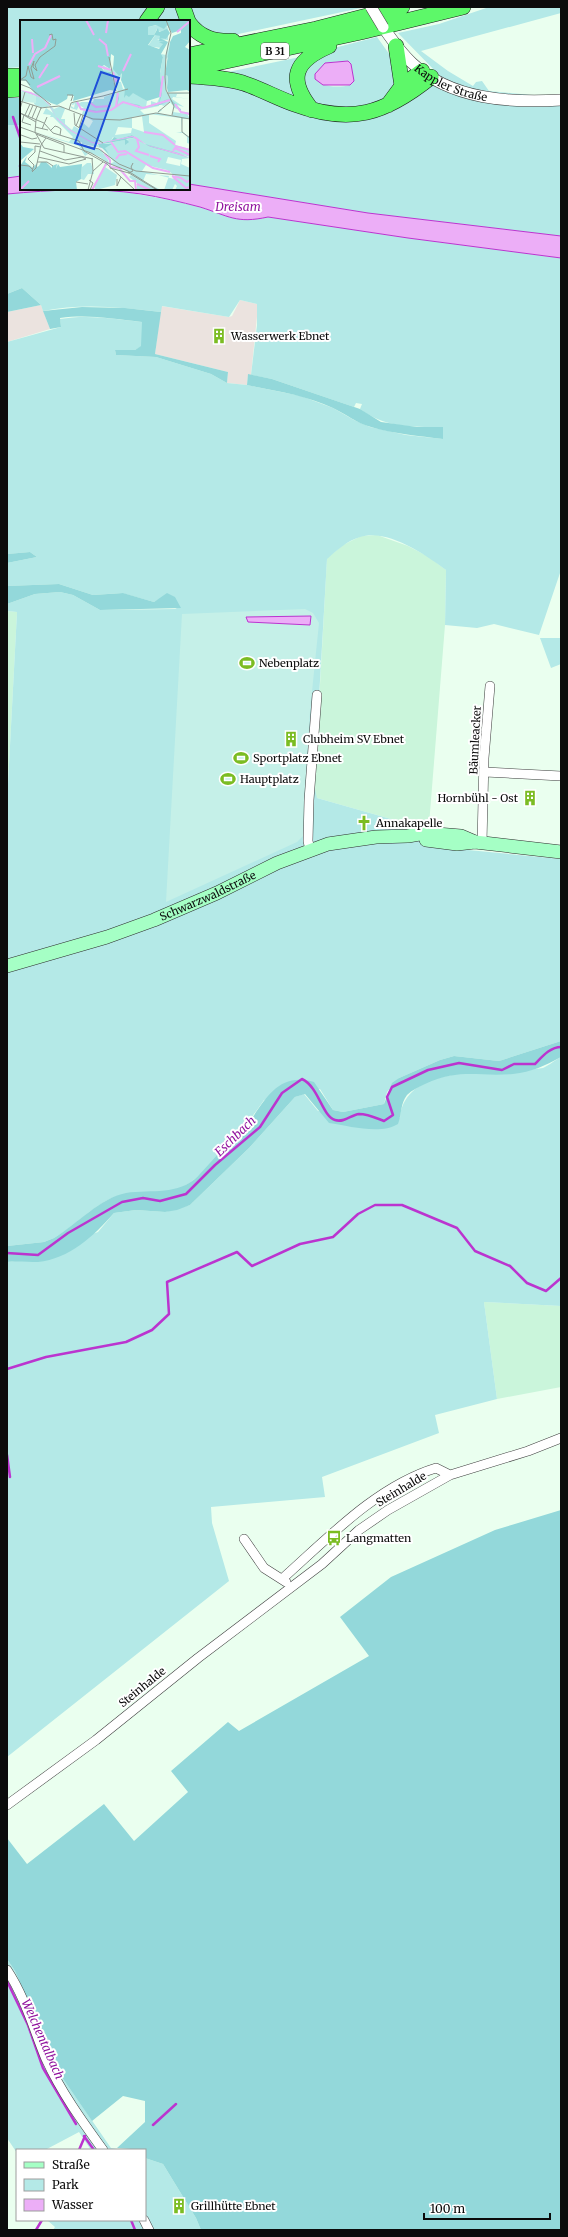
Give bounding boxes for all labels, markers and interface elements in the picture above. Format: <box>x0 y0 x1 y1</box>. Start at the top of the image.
inset map <box>20 20 190 190</box>
road number: B 31 <box>261 43 289 59</box>
street label: Kappler Straße <box>412 61 489 104</box>
water label: Dreisam <box>214 199 261 214</box>
building icon: Wasserwerk Ebnet <box>210 327 228 345</box>
place label: Wasserwerk Ebnet <box>230 329 330 343</box>
sports icon: Nebenplatz <box>238 654 256 672</box>
place label: Nebenplatz <box>259 656 319 670</box>
street label: Bäumleacker <box>466 705 484 775</box>
building icon: Clubheim SV Ebnet <box>282 730 300 748</box>
place label: Clubheim SV Ebnet <box>303 732 405 746</box>
sports icon: Sportplatz Ebnet <box>232 749 250 767</box>
place label: Sportplatz Ebnet <box>253 751 343 765</box>
sports icon: Hauptplatz <box>219 770 237 788</box>
place label: Hauptplatz <box>240 772 299 786</box>
building icon: Hornbühl - Ost <box>521 789 539 807</box>
place label: Hornbühl - Ost <box>437 791 519 805</box>
church icon: Annakapelle <box>355 814 373 832</box>
place label: Annakapelle <box>375 816 443 830</box>
street label: Schwarzwaldstraße <box>157 868 258 924</box>
water label: Eschbach <box>211 1113 259 1159</box>
street label: Steinhalde <box>373 1468 429 1509</box>
bus stop icon: Langmatten <box>325 1529 343 1547</box>
place label: Langmatten <box>346 1531 412 1545</box>
street label: Steinhalde <box>116 1664 168 1710</box>
water label: Welchentalbach <box>19 1997 67 2081</box>
legend <box>16 2149 146 2221</box>
text: Straße <box>52 2157 90 2172</box>
text: Park <box>52 2177 79 2192</box>
scale bar <box>424 2195 550 2221</box>
text: Wasser <box>51 2197 94 2212</box>
building icon: Grillhütte Ebnet <box>170 2197 188 2215</box>
place label: Grillhütte Ebnet <box>191 2199 276 2213</box>
text: 100 m <box>430 2201 465 2216</box>

